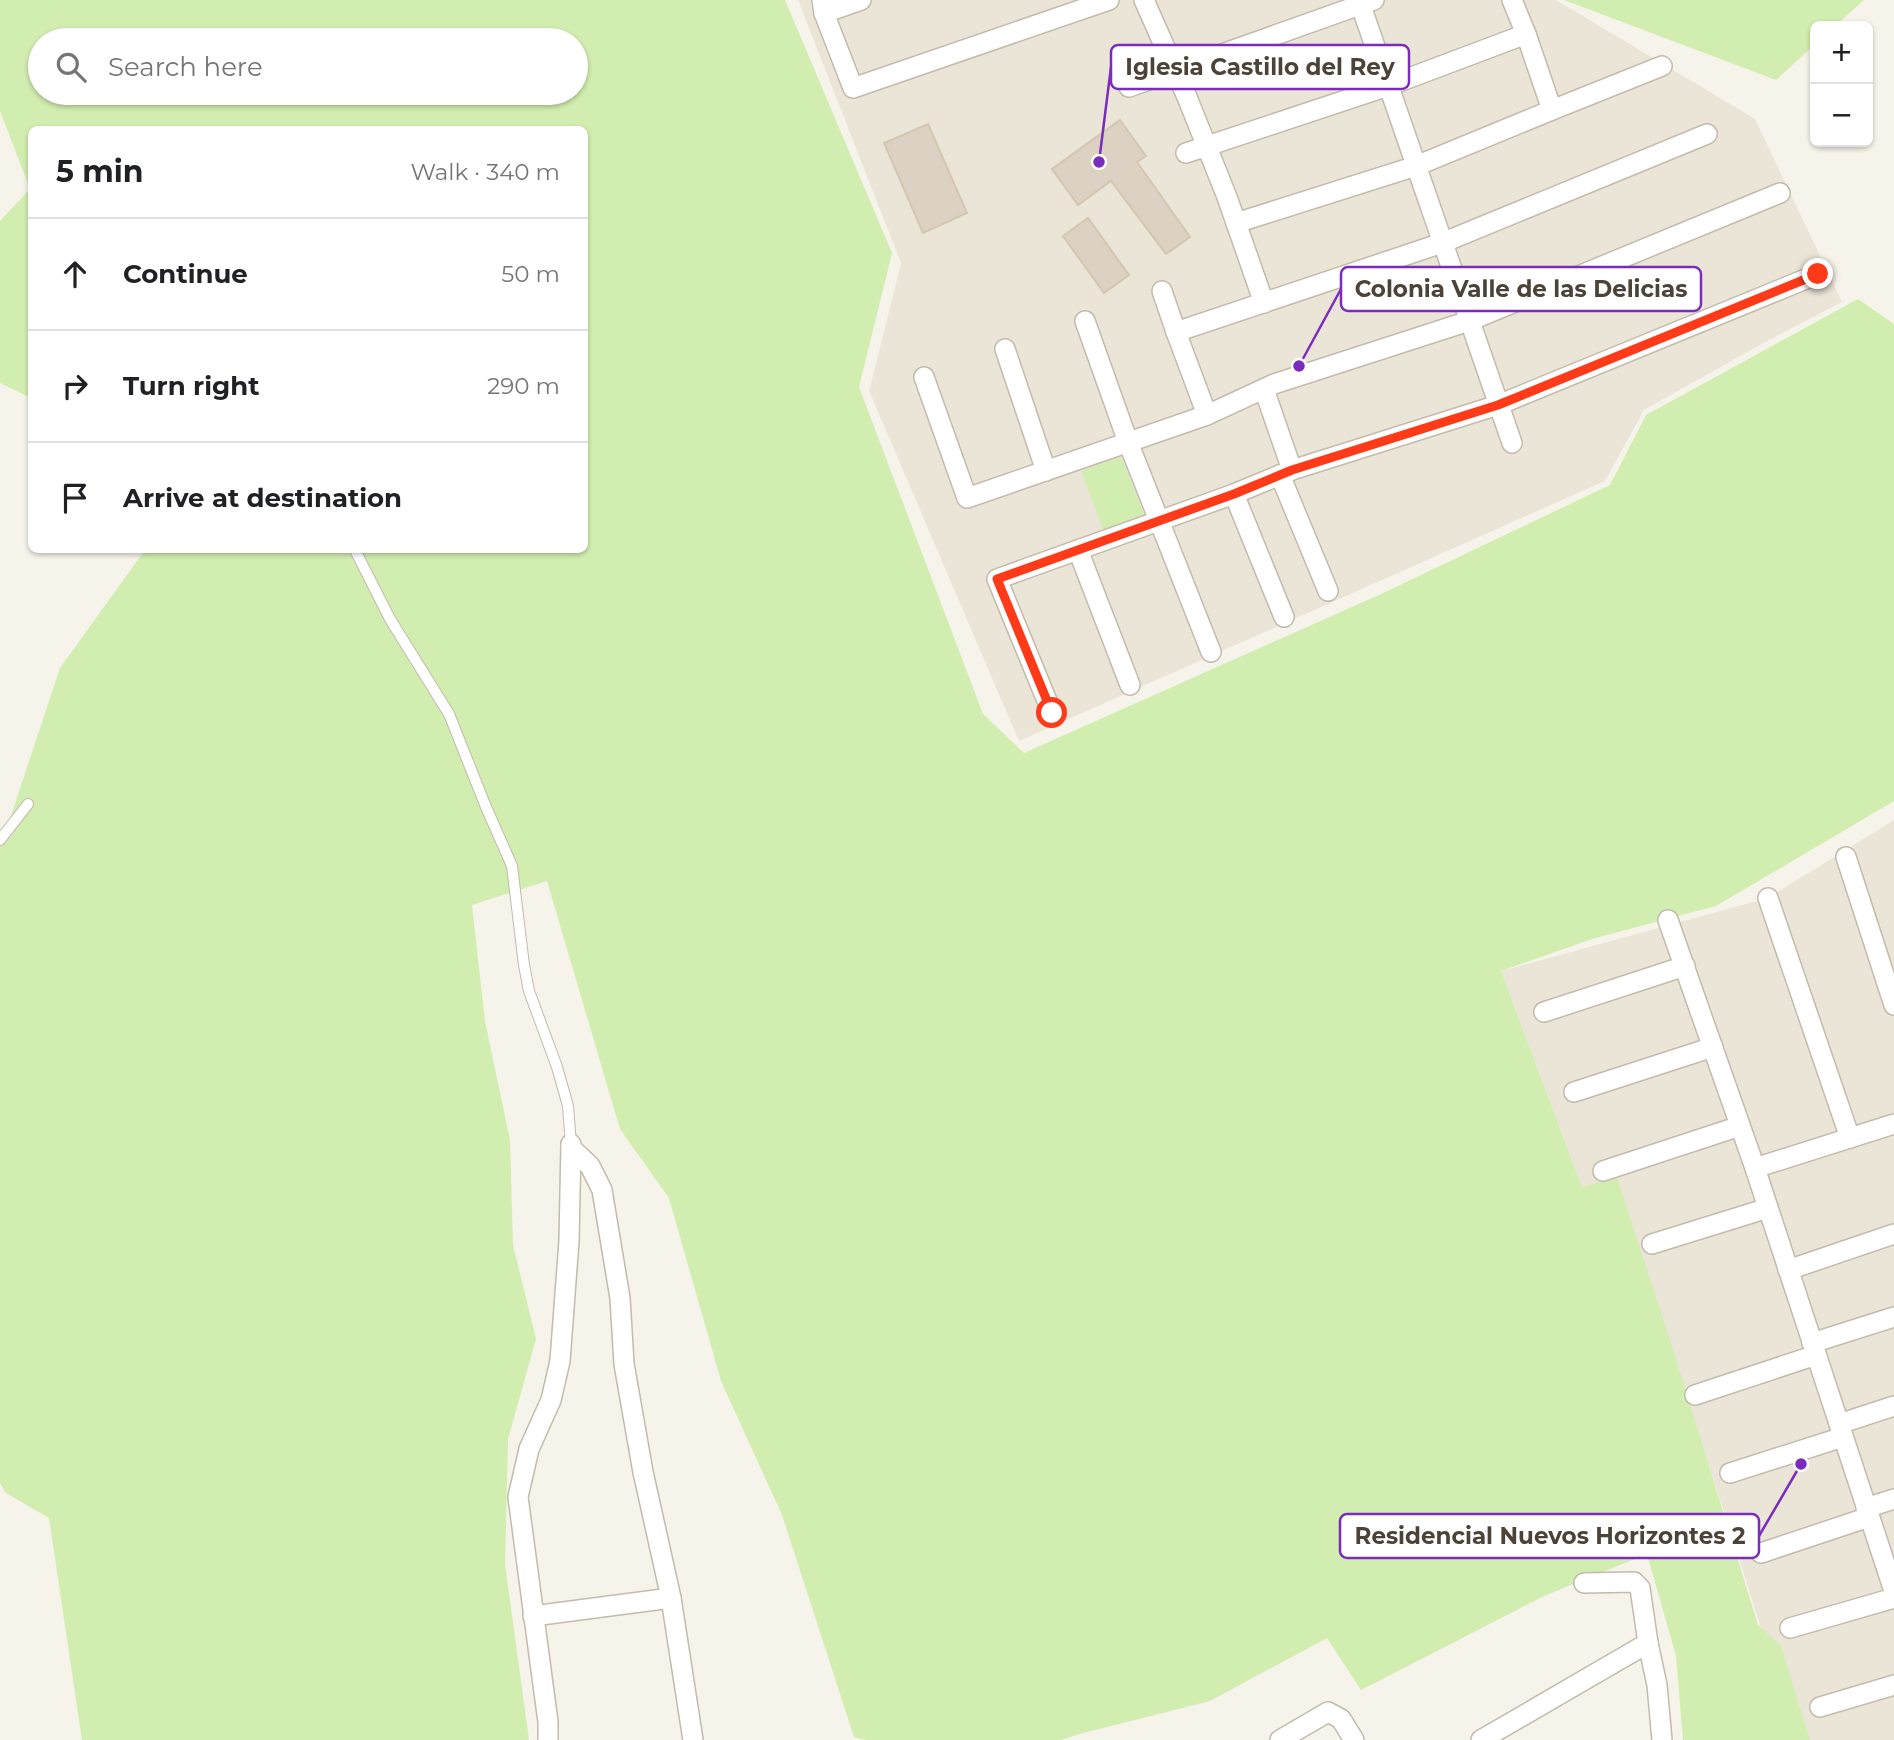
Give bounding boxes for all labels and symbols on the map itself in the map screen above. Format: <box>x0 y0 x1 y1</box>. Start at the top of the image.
callout: Iglesia Castillo del Rey <box>1111 45 1409 89</box>
text: Iglesia Castillo del Rey <box>1125 53 1395 81</box>
route end <box>1802 258 1833 289</box>
callout: Colonia Valle de las Delicias <box>1341 267 1701 311</box>
text: Colonia Valle de las Delicias <box>1355 275 1687 303</box>
route start <box>1036 697 1067 728</box>
callout: Residencial Nuevos Horizontes 2 <box>1340 1514 1759 1558</box>
text: Residencial Nuevos Horizontes 2 <box>1354 1522 1746 1550</box>

